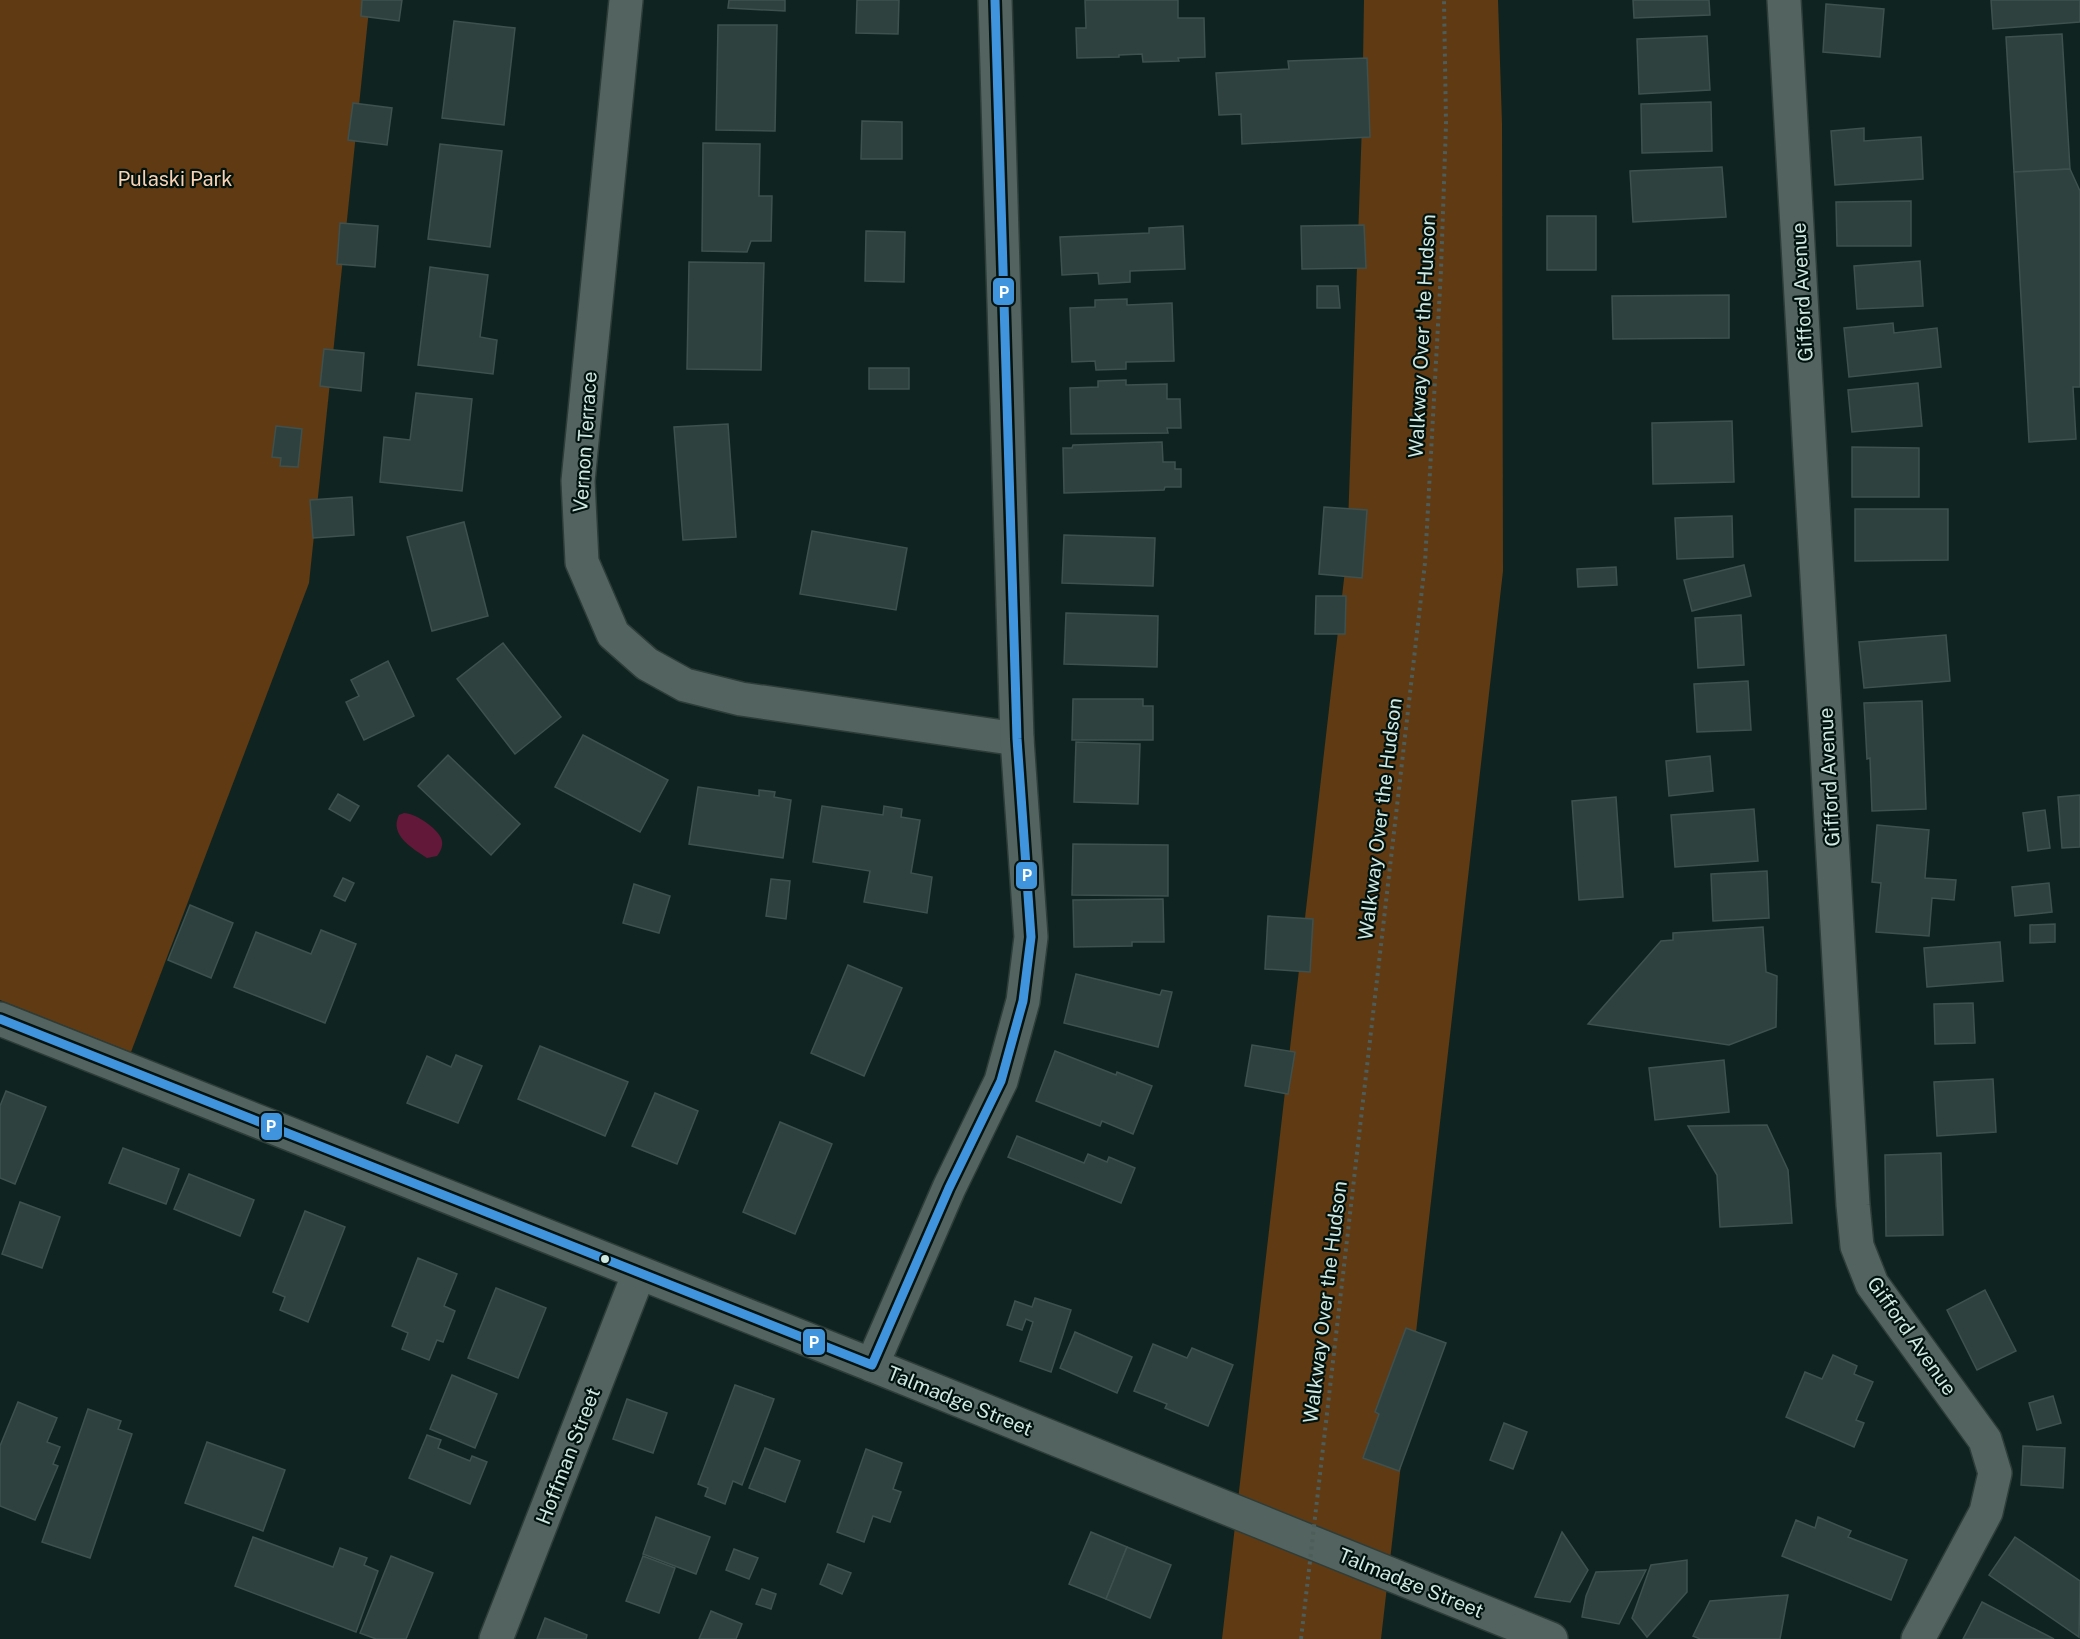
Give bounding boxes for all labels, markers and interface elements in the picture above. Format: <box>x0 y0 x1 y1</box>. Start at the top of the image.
park label: Pulaski Park <box>117 167 233 191</box>
street label: Walkway Over the Hudson <box>1404 214 1440 458</box>
street label: Gifford Avenue <box>1786 222 1818 362</box>
line badge: P <box>992 277 1015 306</box>
text: P <box>999 283 1009 302</box>
street label: Vernon Terrace <box>568 371 602 513</box>
street label: Walkway Over the Hudson <box>1353 696 1407 942</box>
street label: Gifford Avenue <box>1813 707 1845 847</box>
line badge: P <box>1015 861 1038 890</box>
text: P <box>1022 866 1032 885</box>
line badge: P <box>260 1112 283 1141</box>
text: P <box>266 1117 276 1136</box>
street label: Walkway Over the Hudson <box>1298 1179 1352 1425</box>
unlabelled marker <box>599 1253 611 1265</box>
street label: Gifford Avenue <box>1862 1272 1962 1400</box>
line badge: P <box>802 1328 826 1356</box>
text: P <box>809 1333 819 1352</box>
street label: Talmadge Street <box>884 1361 1036 1441</box>
street label: Hoffman Street <box>531 1384 605 1528</box>
street label: Talmadge Street <box>1335 1543 1487 1623</box>

